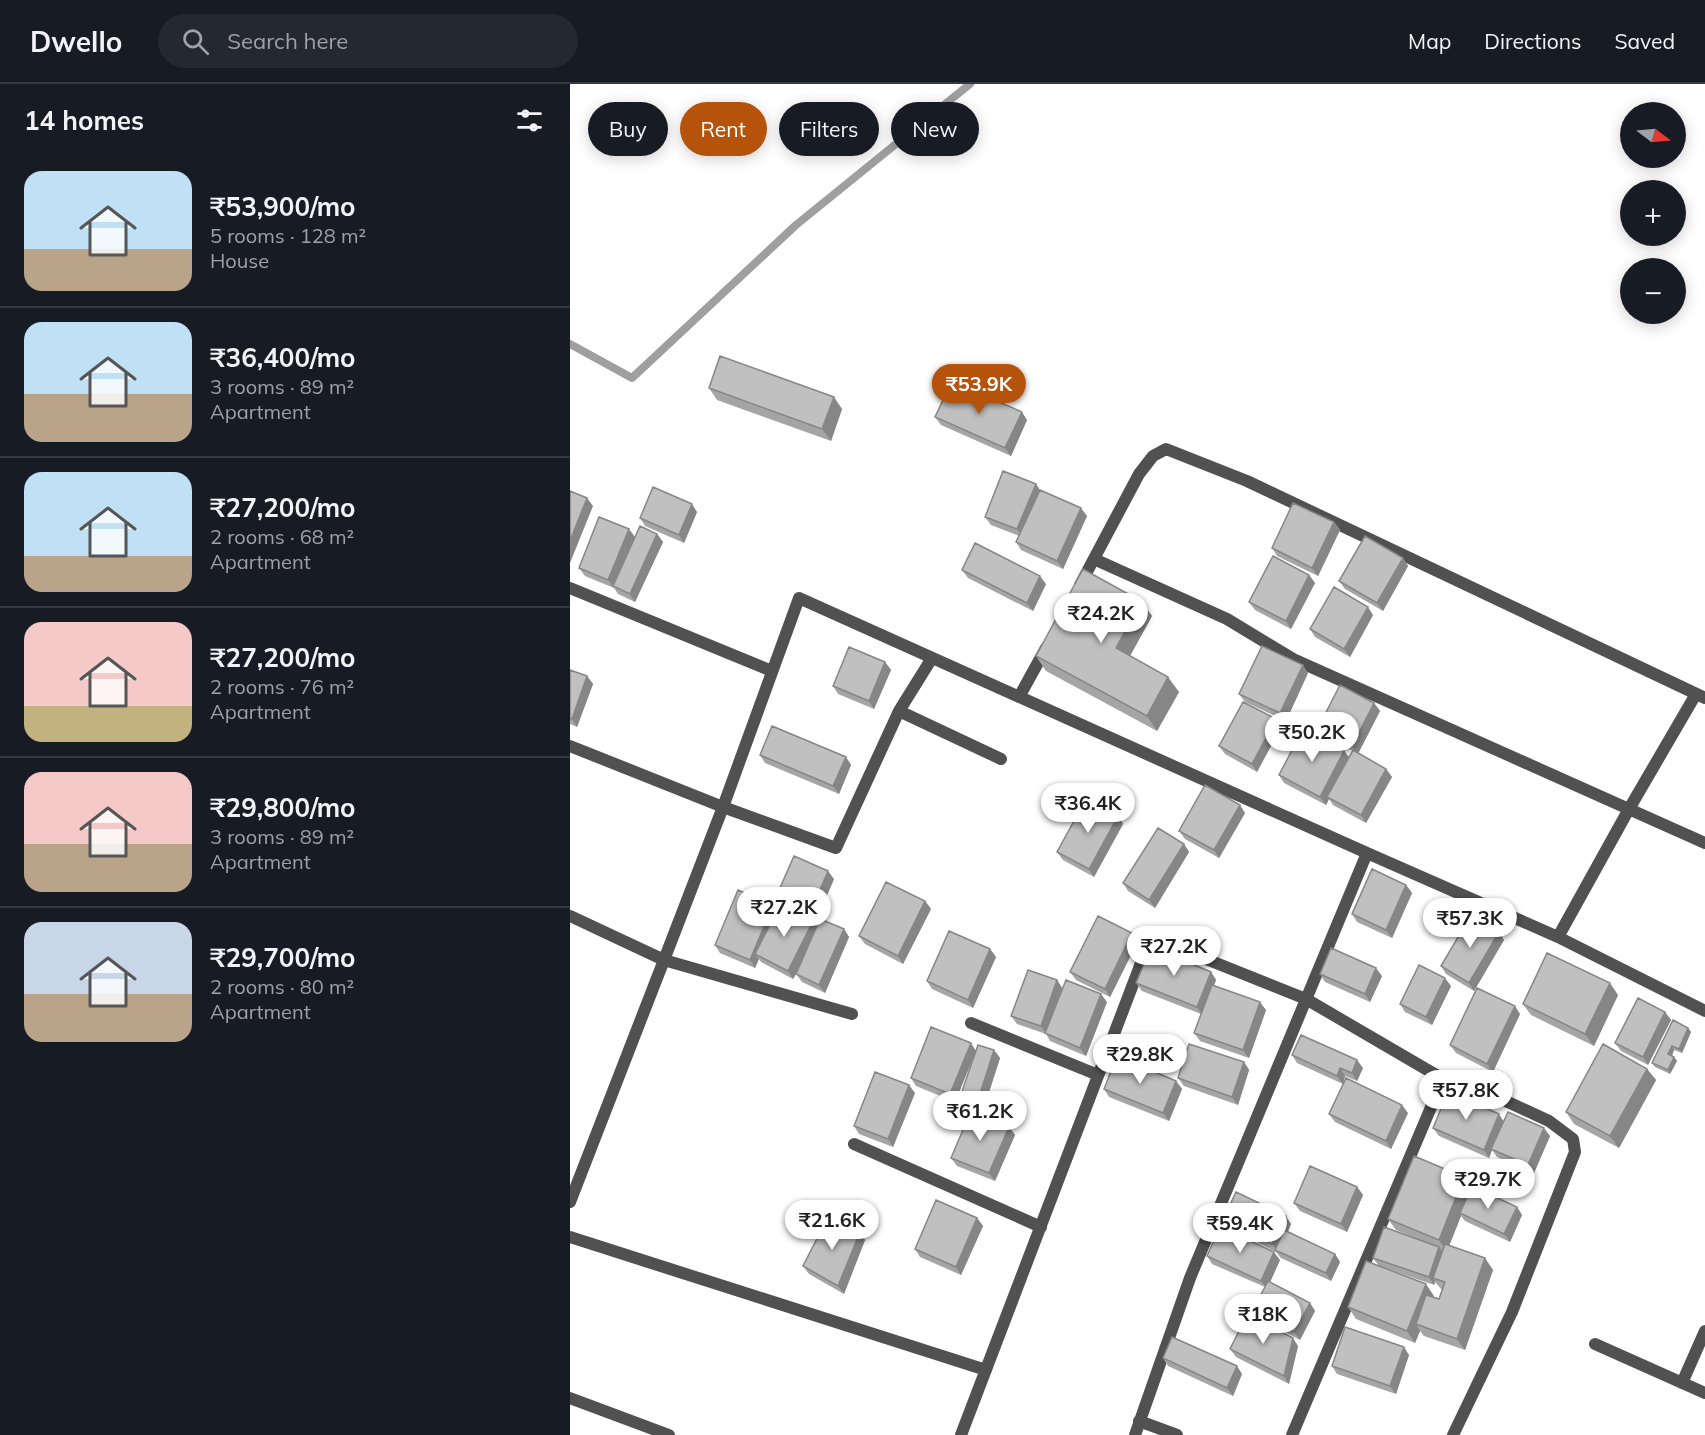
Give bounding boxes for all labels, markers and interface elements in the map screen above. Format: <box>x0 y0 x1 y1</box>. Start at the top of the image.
search box <box>158 14 578 68</box>
text: Dwello <box>30 24 122 59</box>
icon: search <box>179 25 212 58</box>
text: Search here <box>227 27 348 55</box>
text: Map <box>1408 28 1451 54</box>
text: Directions <box>1484 28 1581 54</box>
text: Saved <box>1614 28 1675 54</box>
chip: Buy <box>588 102 668 156</box>
chip: Rent <box>680 102 767 156</box>
chip: Filters <box>779 102 879 156</box>
chip: New <box>891 102 979 156</box>
north arrow <box>1620 102 1686 168</box>
map controls <box>1620 102 1686 324</box>
text: 14 homes <box>24 104 144 137</box>
icon: filters <box>513 104 546 137</box>
button: + <box>1620 180 1686 246</box>
text: ₹53,900/mo <box>210 190 355 223</box>
icon: home <box>72 195 144 267</box>
text: 5 rooms · 128 m² <box>210 223 366 248</box>
text: House <box>210 248 269 273</box>
button: − <box>1620 258 1686 324</box>
text: ₹36,400/mo <box>210 341 355 374</box>
icon: home <box>72 346 144 418</box>
pin: ₹53.9K <box>930 364 1028 415</box>
text: ₹53.9K <box>946 371 1012 396</box>
text: 3 rooms · 89 m² <box>210 374 354 399</box>
text: Apartment <box>210 399 311 424</box>
text: ₹27,200/mo <box>210 491 355 524</box>
icon: home <box>72 496 144 568</box>
text: 2 rooms · 68 m² <box>210 524 354 549</box>
text: Apartment <box>210 549 311 574</box>
pin: ₹24.2K <box>1052 593 1150 644</box>
text: ₹24.2K <box>1068 600 1134 625</box>
text: ₹27,200/mo <box>210 641 355 674</box>
icon: home <box>72 646 144 718</box>
text: 2 rooms · 76 m² <box>210 674 354 699</box>
text: Apartment <box>210 699 311 724</box>
pin: ₹50.2K <box>1263 712 1361 763</box>
text: ₹50.2K <box>1279 719 1345 744</box>
pin: ₹36.4K <box>1039 783 1137 834</box>
text: ₹36.4K <box>1055 790 1121 815</box>
text: ₹29,800/mo <box>210 791 355 824</box>
icon: home <box>72 796 144 868</box>
text: 3 rooms · 89 m² <box>210 824 354 849</box>
text: Apartment <box>210 849 311 874</box>
pin: ₹27.2K <box>735 887 833 938</box>
text: ₹27.2K <box>751 894 817 919</box>
pin: ₹57.3K <box>1421 898 1519 949</box>
text: ₹57.3K <box>1437 905 1503 930</box>
pin: ₹27.2K <box>1125 926 1223 977</box>
text: ₹27.2K <box>1141 933 1207 958</box>
text: ₹29,700/mo <box>210 941 355 974</box>
icon: home <box>72 946 144 1018</box>
text: 2 rooms · 80 m² <box>210 974 354 999</box>
text: Apartment <box>210 999 311 1024</box>
pin: ₹29.8K <box>1091 1034 1189 1085</box>
text: ₹29.8K <box>1107 1041 1173 1066</box>
pin: ₹57.8K <box>1417 1070 1515 1121</box>
text: ₹57.8K <box>1433 1077 1499 1102</box>
pin: ₹61.2K <box>931 1091 1029 1142</box>
text: ₹61.2K <box>947 1098 1013 1123</box>
pin: ₹29.7K <box>1439 1159 1537 1210</box>
text: ₹29.7K <box>1455 1166 1521 1191</box>
pin: ₹21.6K <box>783 1200 881 1251</box>
pin: ₹59.4K <box>1191 1203 1289 1254</box>
text: ₹21.6K <box>799 1207 865 1232</box>
text: ₹59.4K <box>1207 1210 1273 1235</box>
pin: ₹18K <box>1227 1294 1299 1345</box>
text: ₹18K <box>1238 1301 1288 1326</box>

